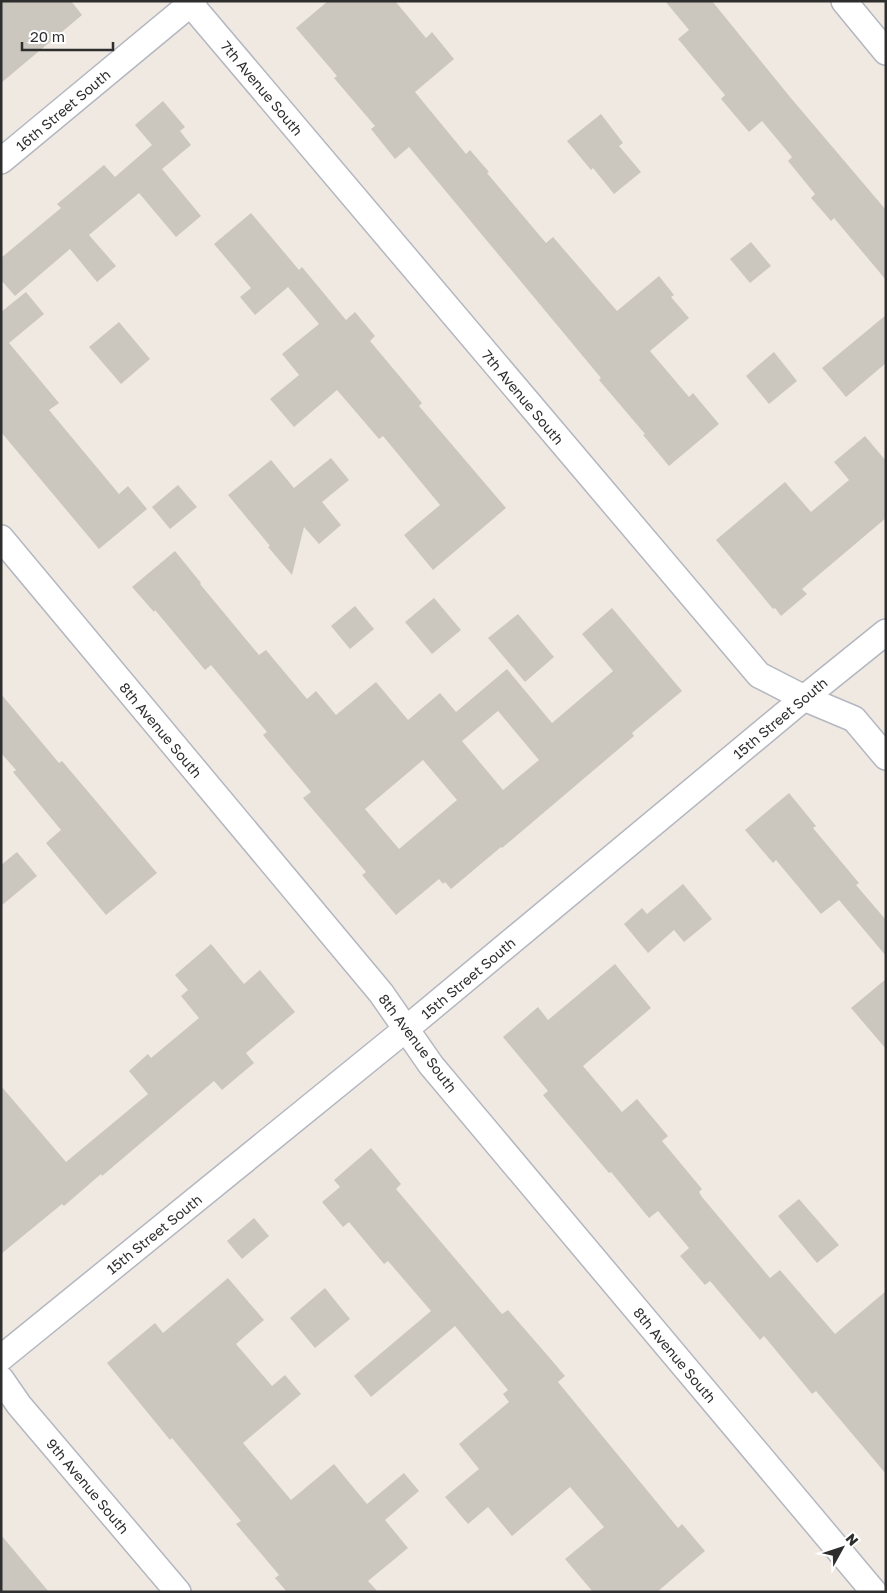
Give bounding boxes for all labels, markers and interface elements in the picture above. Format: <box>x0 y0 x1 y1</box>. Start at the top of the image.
scale bar <box>22 20 114 52</box>
text: 20 m <box>30 27 65 45</box>
street label: 7th Avenue South <box>218 37 306 139</box>
street label: 16th Street South <box>12 66 114 154</box>
street label: 7th Avenue South <box>479 346 567 448</box>
street label: 15th Street South <box>729 674 831 762</box>
street label: 8th Avenue South <box>116 679 206 781</box>
street label: 15th Street South <box>417 934 519 1022</box>
street label: 8th Avenue South <box>375 990 461 1096</box>
street label: 15th Street South <box>103 1190 205 1278</box>
street label: 8th Avenue South <box>630 1304 720 1406</box>
street label: 9th Avenue South <box>43 1435 133 1537</box>
north arrow <box>817 1523 867 1573</box>
text: N <box>842 1530 862 1549</box>

